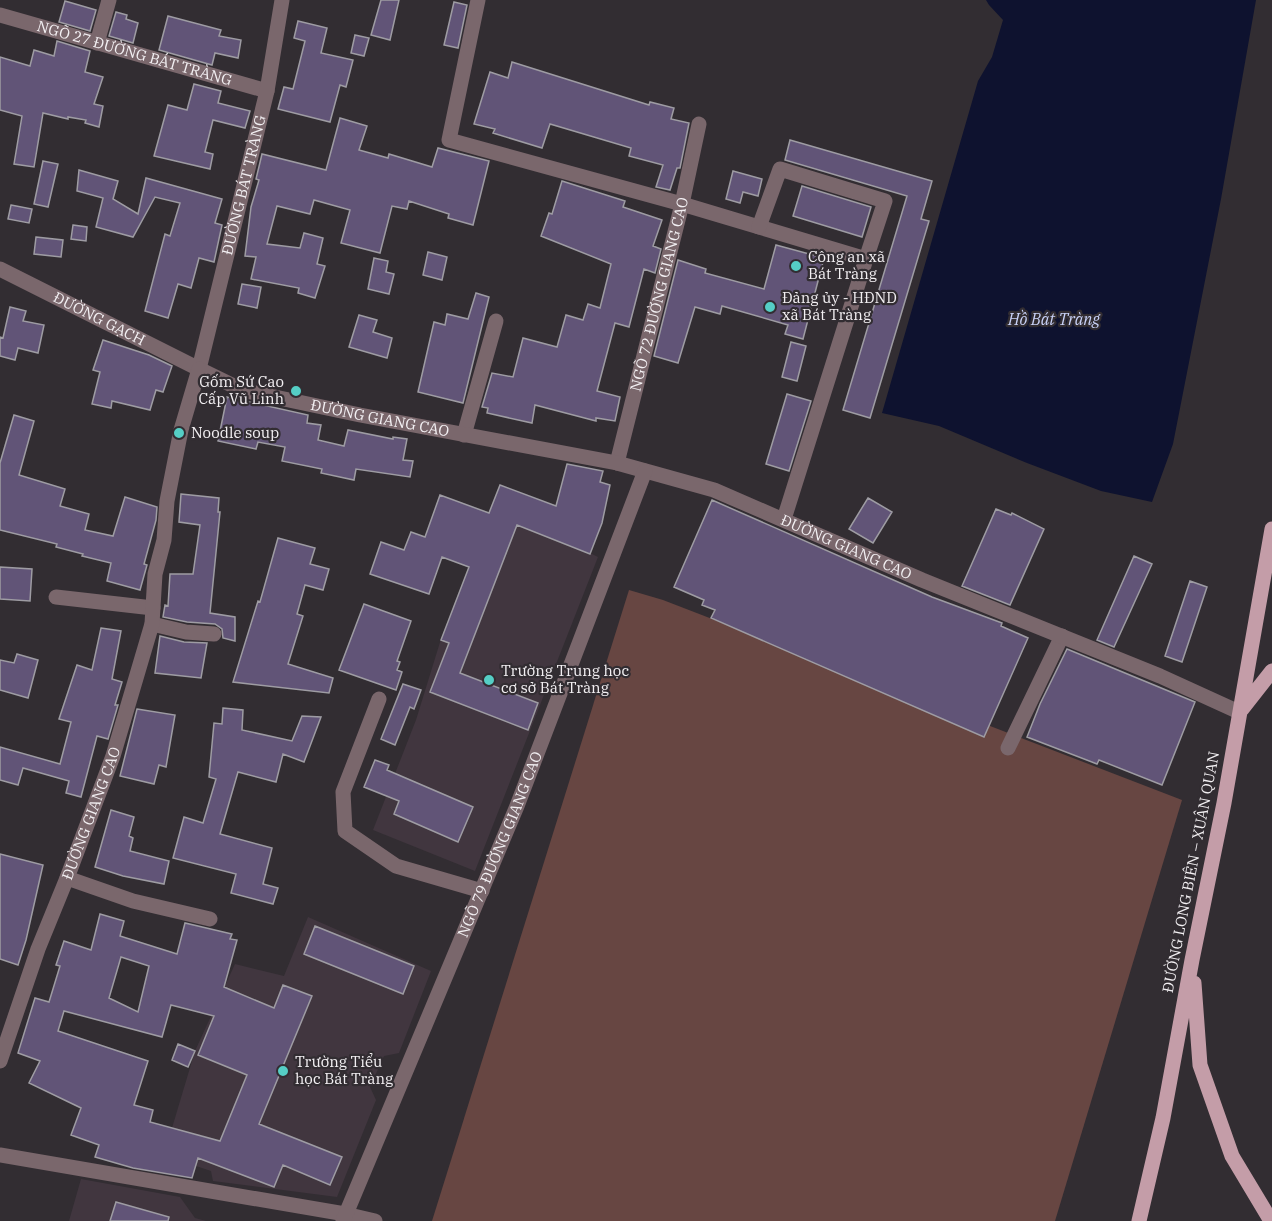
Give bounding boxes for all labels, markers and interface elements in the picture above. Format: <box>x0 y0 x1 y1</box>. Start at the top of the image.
street label: NGÕ 27 ĐƯỜNG BÁT TRÀNG <box>35 16 235 90</box>
street label: ĐƯỜNG BÁT TRÀNG <box>217 113 270 257</box>
street label: NGÕ 72 ĐƯỜNG GIANG CAO <box>625 195 692 393</box>
place label: Công an xã Bát Tràng <box>808 247 885 283</box>
marker: Công an xã Bát Tràng <box>789 259 803 273</box>
street label: ĐƯỜNG GẠCH <box>50 287 149 349</box>
place label: Đảng ủy - HĐND xã Bát Tràng <box>782 288 897 324</box>
marker: Đảng ủy - HĐND xã Bát Tràng <box>763 300 777 314</box>
water label: Hồ Bát Tràng <box>1007 309 1100 329</box>
place label: Gốm Sứ Cao Cấp Vũ Linh <box>199 372 284 408</box>
marker: Gốm Sứ Cao Cấp Vũ Linh <box>289 384 303 398</box>
street label: ĐƯỜNG GIANG CAO <box>309 395 451 440</box>
place label: Noodle soup <box>191 423 279 442</box>
marker: Noodle soup <box>172 426 186 440</box>
street label: ĐƯỜNG GIANG CAO <box>778 510 915 583</box>
place label: Trường Trung học cơ sở Bát Tràng <box>501 661 629 697</box>
marker: Trường Trung học cơ sở Bát Tràng <box>482 673 496 687</box>
street label: ĐƯỜNG GIANG CAO <box>57 744 124 882</box>
street label: NGÕ 79 ĐƯỜNG GIANG CAO <box>453 749 546 940</box>
street label: ĐƯỜNG LONG BIÊN – XUÂN QUAN <box>1158 750 1223 994</box>
place label: Trường Tiểu học Bát Tràng <box>295 1052 393 1088</box>
marker: Trường Tiểu học Bát Tràng <box>276 1064 290 1078</box>

